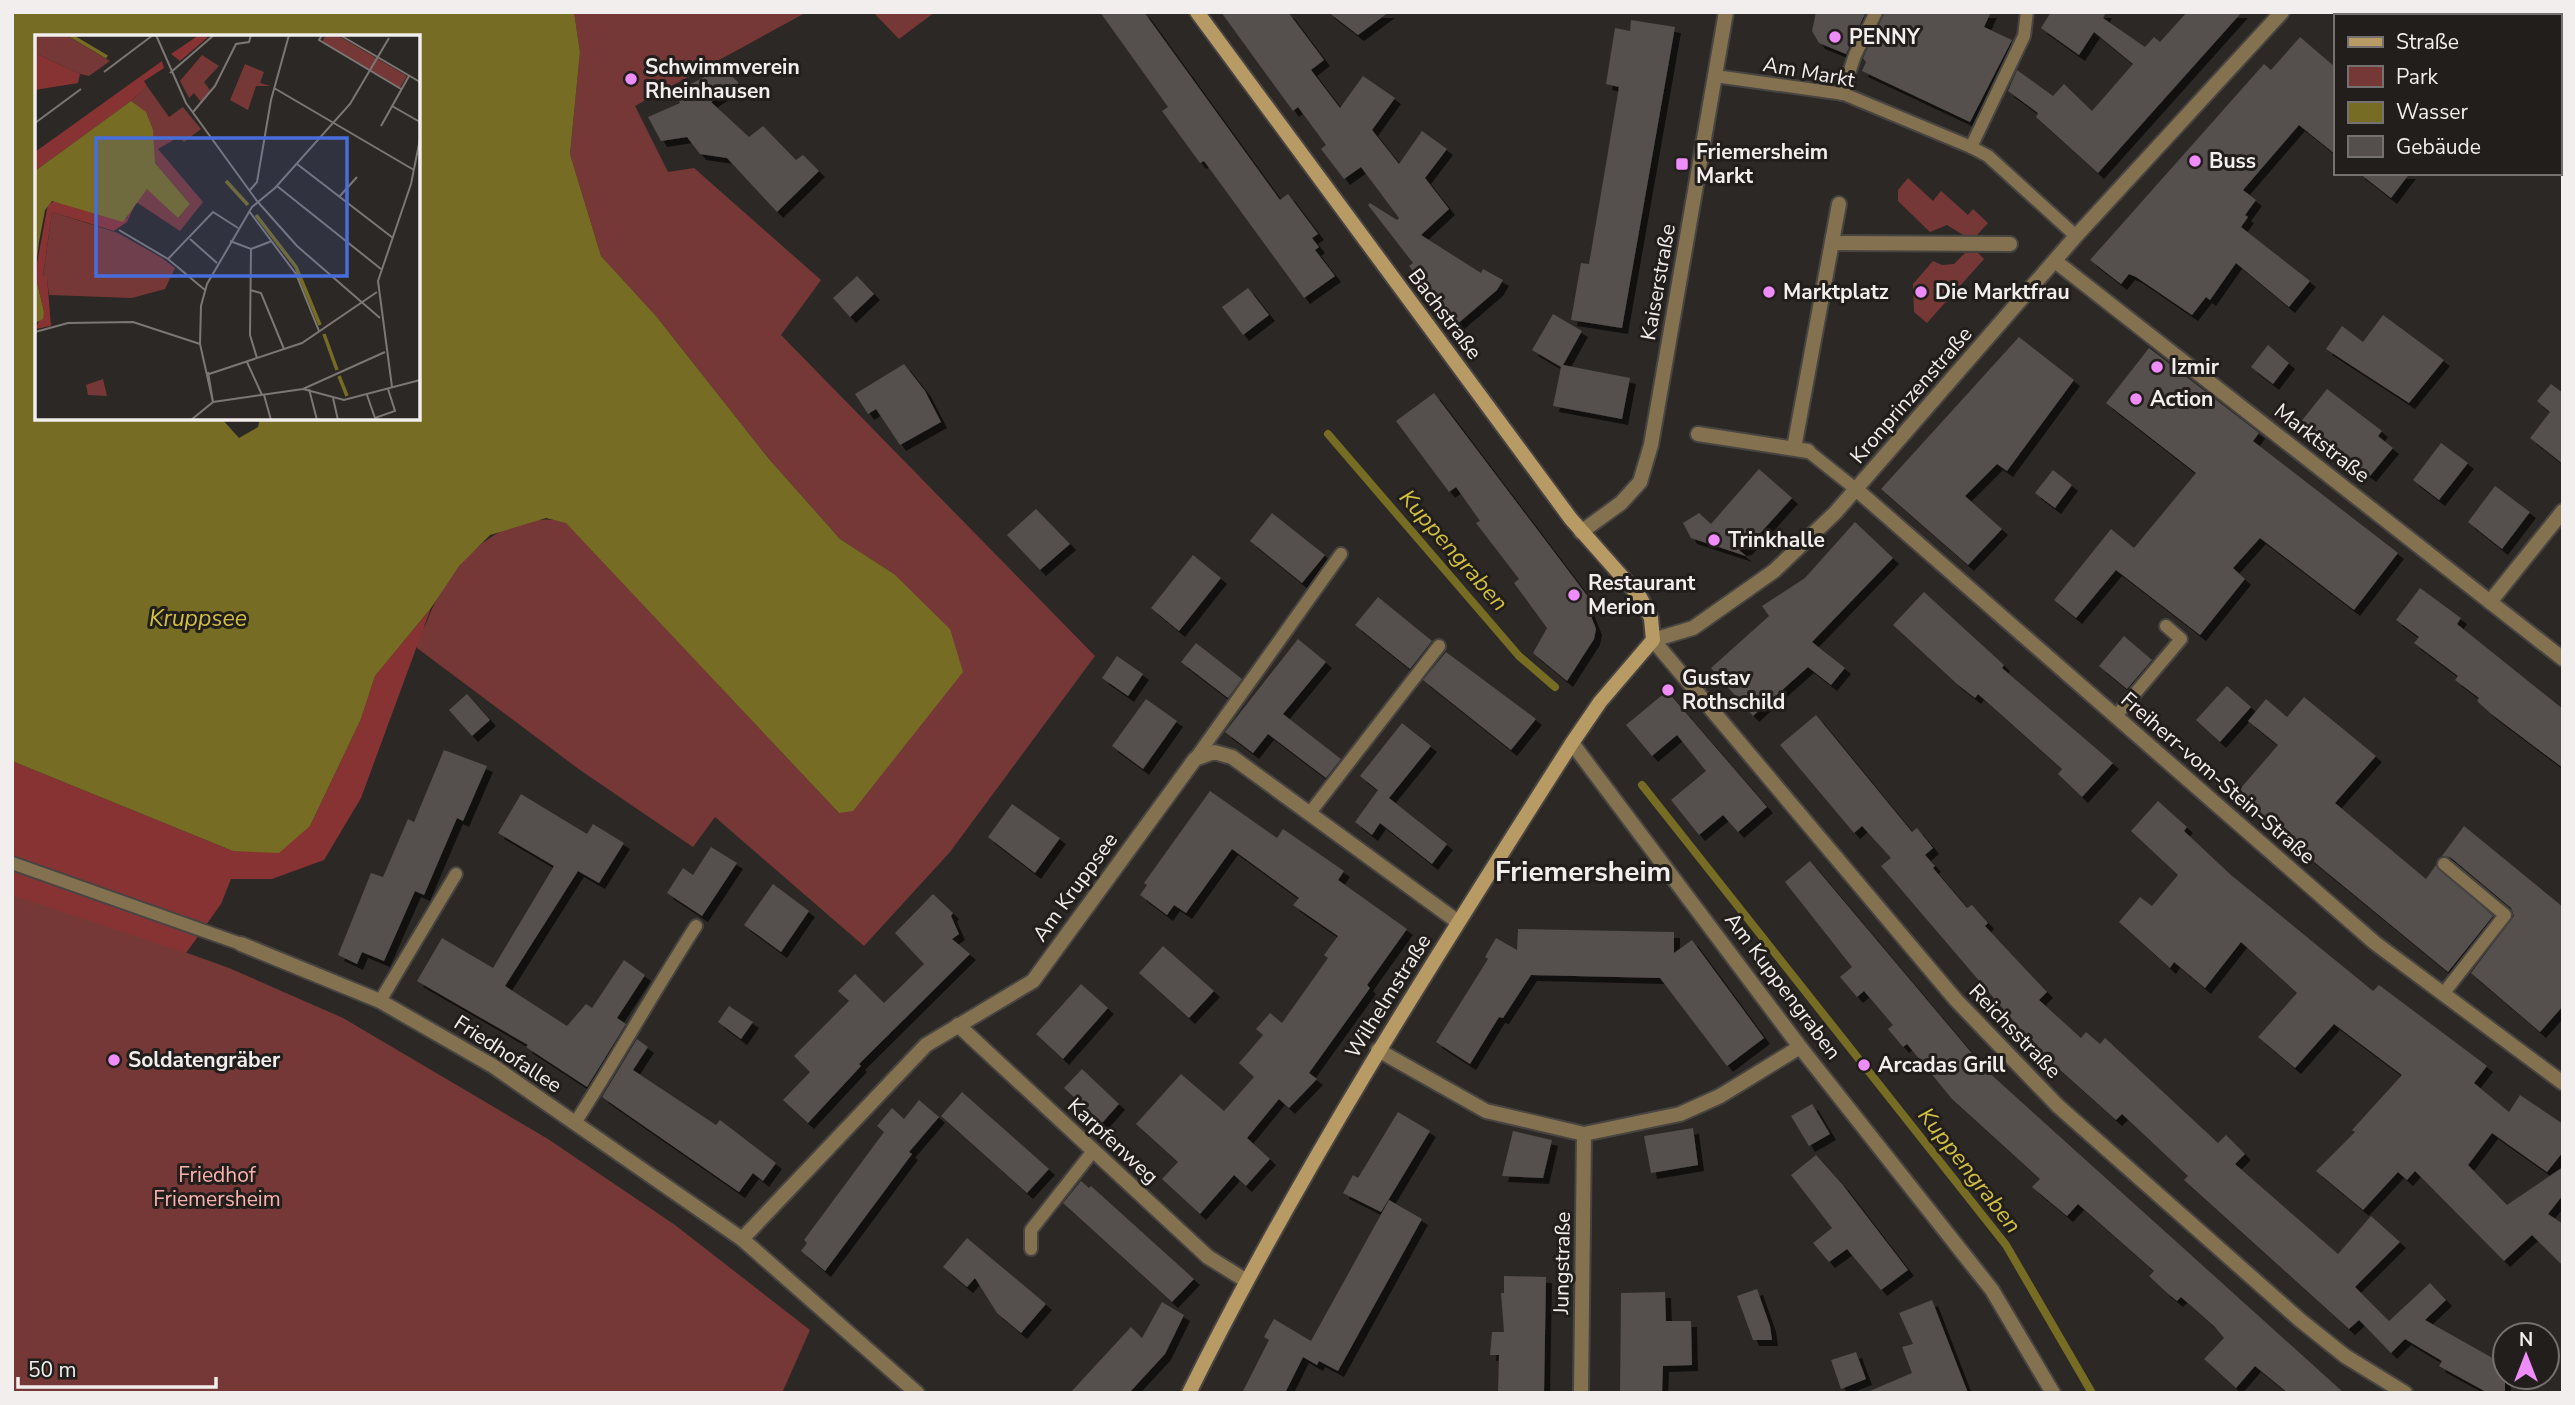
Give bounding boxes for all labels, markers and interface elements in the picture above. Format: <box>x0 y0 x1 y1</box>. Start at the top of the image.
legend <box>2334 14 2561 175</box>
place label: PENNY <box>1849 23 1921 51</box>
text: Straße <box>2396 28 2459 56</box>
marker: PENNY <box>1827 29 1843 45</box>
inset map <box>35 35 420 420</box>
street label: Am Markt <box>1761 50 1858 94</box>
place label: Schwimmverein Rheinhausen <box>645 53 800 105</box>
text: Park <box>2396 63 2438 91</box>
marker: Schwimmverein Rheinhausen <box>623 71 639 87</box>
text: Wasser <box>2396 98 2468 126</box>
text: Gebäude <box>2396 133 2481 161</box>
place label: Friemersheim Markt <box>1696 138 1828 190</box>
place label: Buss <box>2209 147 2256 175</box>
marker: Buss <box>2187 153 2203 169</box>
marker: Friemersheim Markt <box>1674 156 1690 172</box>
street label: Kaiserstraße <box>1634 222 1682 342</box>
street label: Bachstraße <box>1402 263 1488 365</box>
place label: Marktplatz <box>1783 278 1889 306</box>
place label: Die Marktfrau <box>1935 278 2070 306</box>
marker: Marktplatz <box>1761 284 1777 300</box>
marker: Die Marktfrau <box>1913 284 1929 300</box>
street label: Kronprinzenstraße <box>1844 320 1978 470</box>
place label: Izmir <box>2171 353 2220 381</box>
marker: Izmir <box>2149 359 2165 375</box>
place label: Action <box>2150 385 2213 413</box>
marker: Action <box>2128 391 2144 407</box>
street label: Marktstraße <box>2268 397 2376 489</box>
water label: Kuppengraben <box>1392 483 1515 618</box>
place label: Trinkhalle <box>1728 526 1825 554</box>
marker: Trinkhalle <box>1706 532 1722 548</box>
place label: Restaurant Merion <box>1588 569 1696 621</box>
marker: Restaurant Merion <box>1566 587 1582 603</box>
water label: Kruppsee <box>149 603 247 634</box>
place label: Gustav Rothschild <box>1682 664 1785 716</box>
marker: Gustav Rothschild <box>1660 682 1676 698</box>
street label: Freiherr-vom-Stein-Straße <box>2115 686 2321 870</box>
street label: Am Kruppsee <box>1026 827 1124 947</box>
district label: Friemersheim <box>1495 853 1671 891</box>
street label: Am Kuppengraben <box>1719 907 1847 1065</box>
street label: Wilhelmstraße <box>1339 929 1437 1063</box>
street label: Reichsstraße <box>1963 978 2067 1084</box>
street label: Friedhofallee <box>449 1009 567 1099</box>
place label: Soldatengräber <box>128 1046 281 1074</box>
place label: Arcadas Grill <box>1878 1051 2006 1079</box>
marker: Soldatengräber <box>106 1052 122 1068</box>
marker: Arcadas Grill <box>1856 1057 1872 1073</box>
street label: Karpfenweg <box>1062 1092 1164 1190</box>
water label: Kuppengraben <box>1911 1101 2029 1240</box>
park label: Friedhof Friemersheim <box>153 1161 281 1213</box>
street label: Jungstraße <box>1547 1211 1577 1316</box>
north arrow <box>2491 1321 2561 1391</box>
text: N <box>2519 1327 2533 1353</box>
scale bar <box>18 1346 215 1390</box>
text: 50 m <box>28 1356 77 1384</box>

